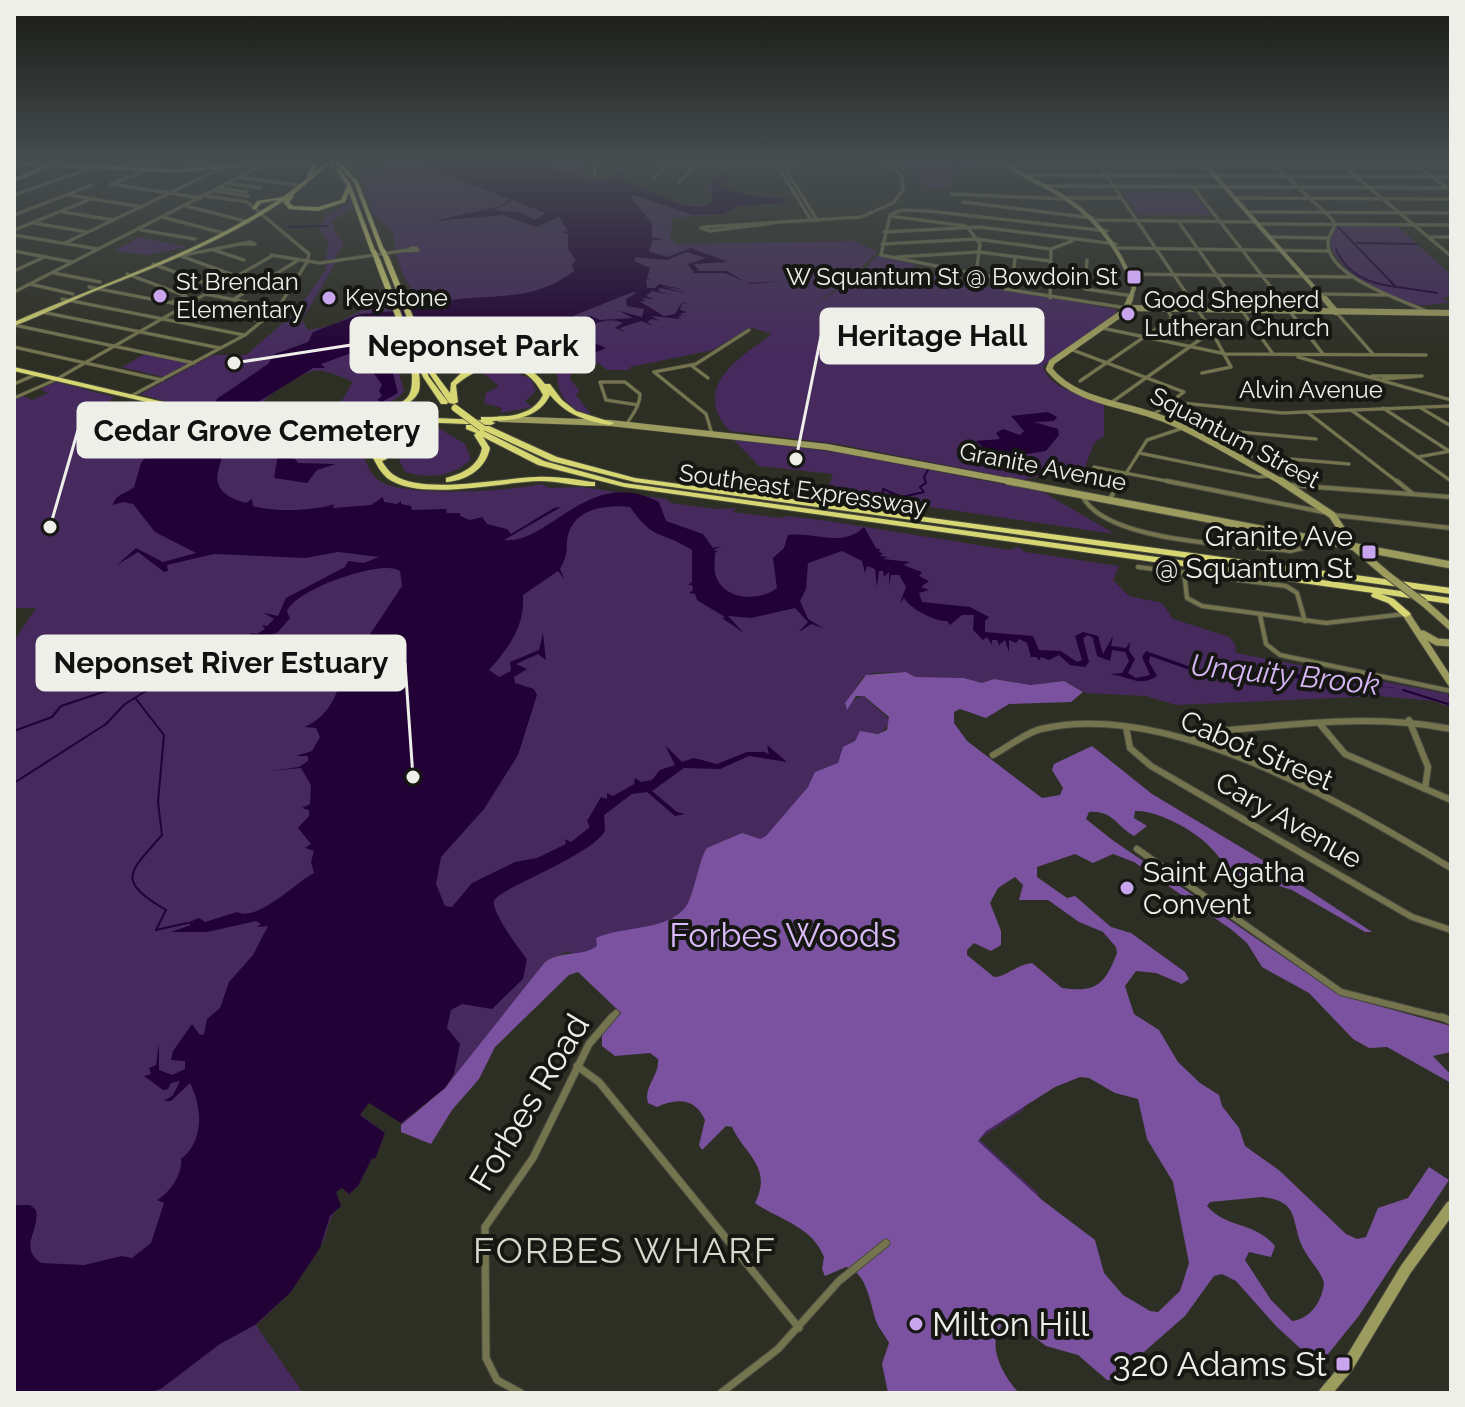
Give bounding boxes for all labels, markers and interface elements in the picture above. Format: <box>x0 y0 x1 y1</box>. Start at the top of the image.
place label: W Squantum St @ Bowdoin St <box>786 262 1118 291</box>
place label: St Brendan Elementary <box>176 267 304 324</box>
marker: W Squantum St @ Bowdoin St <box>1125 268 1143 286</box>
place label: Keystone <box>345 283 448 312</box>
place label: Good Shepherd Lutheran Church <box>1144 285 1330 342</box>
marker: St Brendan Elementary <box>151 287 169 305</box>
marker: Keystone <box>320 289 338 307</box>
marker: Good Shepherd Lutheran Church <box>1119 305 1137 323</box>
callout: Heritage Hall <box>821 309 1043 363</box>
callout: Neponset Park <box>351 318 594 372</box>
text: Heritage Hall <box>837 318 1028 353</box>
text: Neponset Park <box>367 328 579 363</box>
street label: Alvin Avenue <box>1239 375 1383 404</box>
street label: Squantum Street <box>1146 381 1325 494</box>
callout: Cedar Grove Cemetery <box>78 403 437 457</box>
text: Cedar Grove Cemetery <box>94 413 421 448</box>
street label: Granite Avenue <box>957 436 1129 497</box>
street label: Southeast Expressway <box>677 458 929 521</box>
place label: Granite Ave @ Squantum St <box>1155 520 1354 585</box>
marker: Granite Ave @ Squantum St <box>1360 543 1378 561</box>
callout: Neponset River Estuary <box>37 636 405 690</box>
text: Neponset River Estuary <box>54 645 389 680</box>
water label: Unquity Brook <box>1189 647 1381 702</box>
street label: Cabot Street <box>1176 704 1339 798</box>
street label: Cary Avenue <box>1210 765 1368 876</box>
place label: Saint Agatha Convent <box>1143 856 1305 921</box>
marker: Saint Agatha Convent <box>1118 879 1136 897</box>
park label: Forbes Woods <box>669 915 897 955</box>
street label: Forbes Road <box>461 1007 597 1197</box>
district label: FORBES WHARF <box>473 1229 777 1271</box>
place label: Milton Hill <box>932 1304 1090 1344</box>
marker: Milton Hill <box>907 1315 925 1333</box>
place label: 320 Adams St <box>1112 1344 1328 1384</box>
marker: 320 Adams St <box>1334 1355 1352 1373</box>

